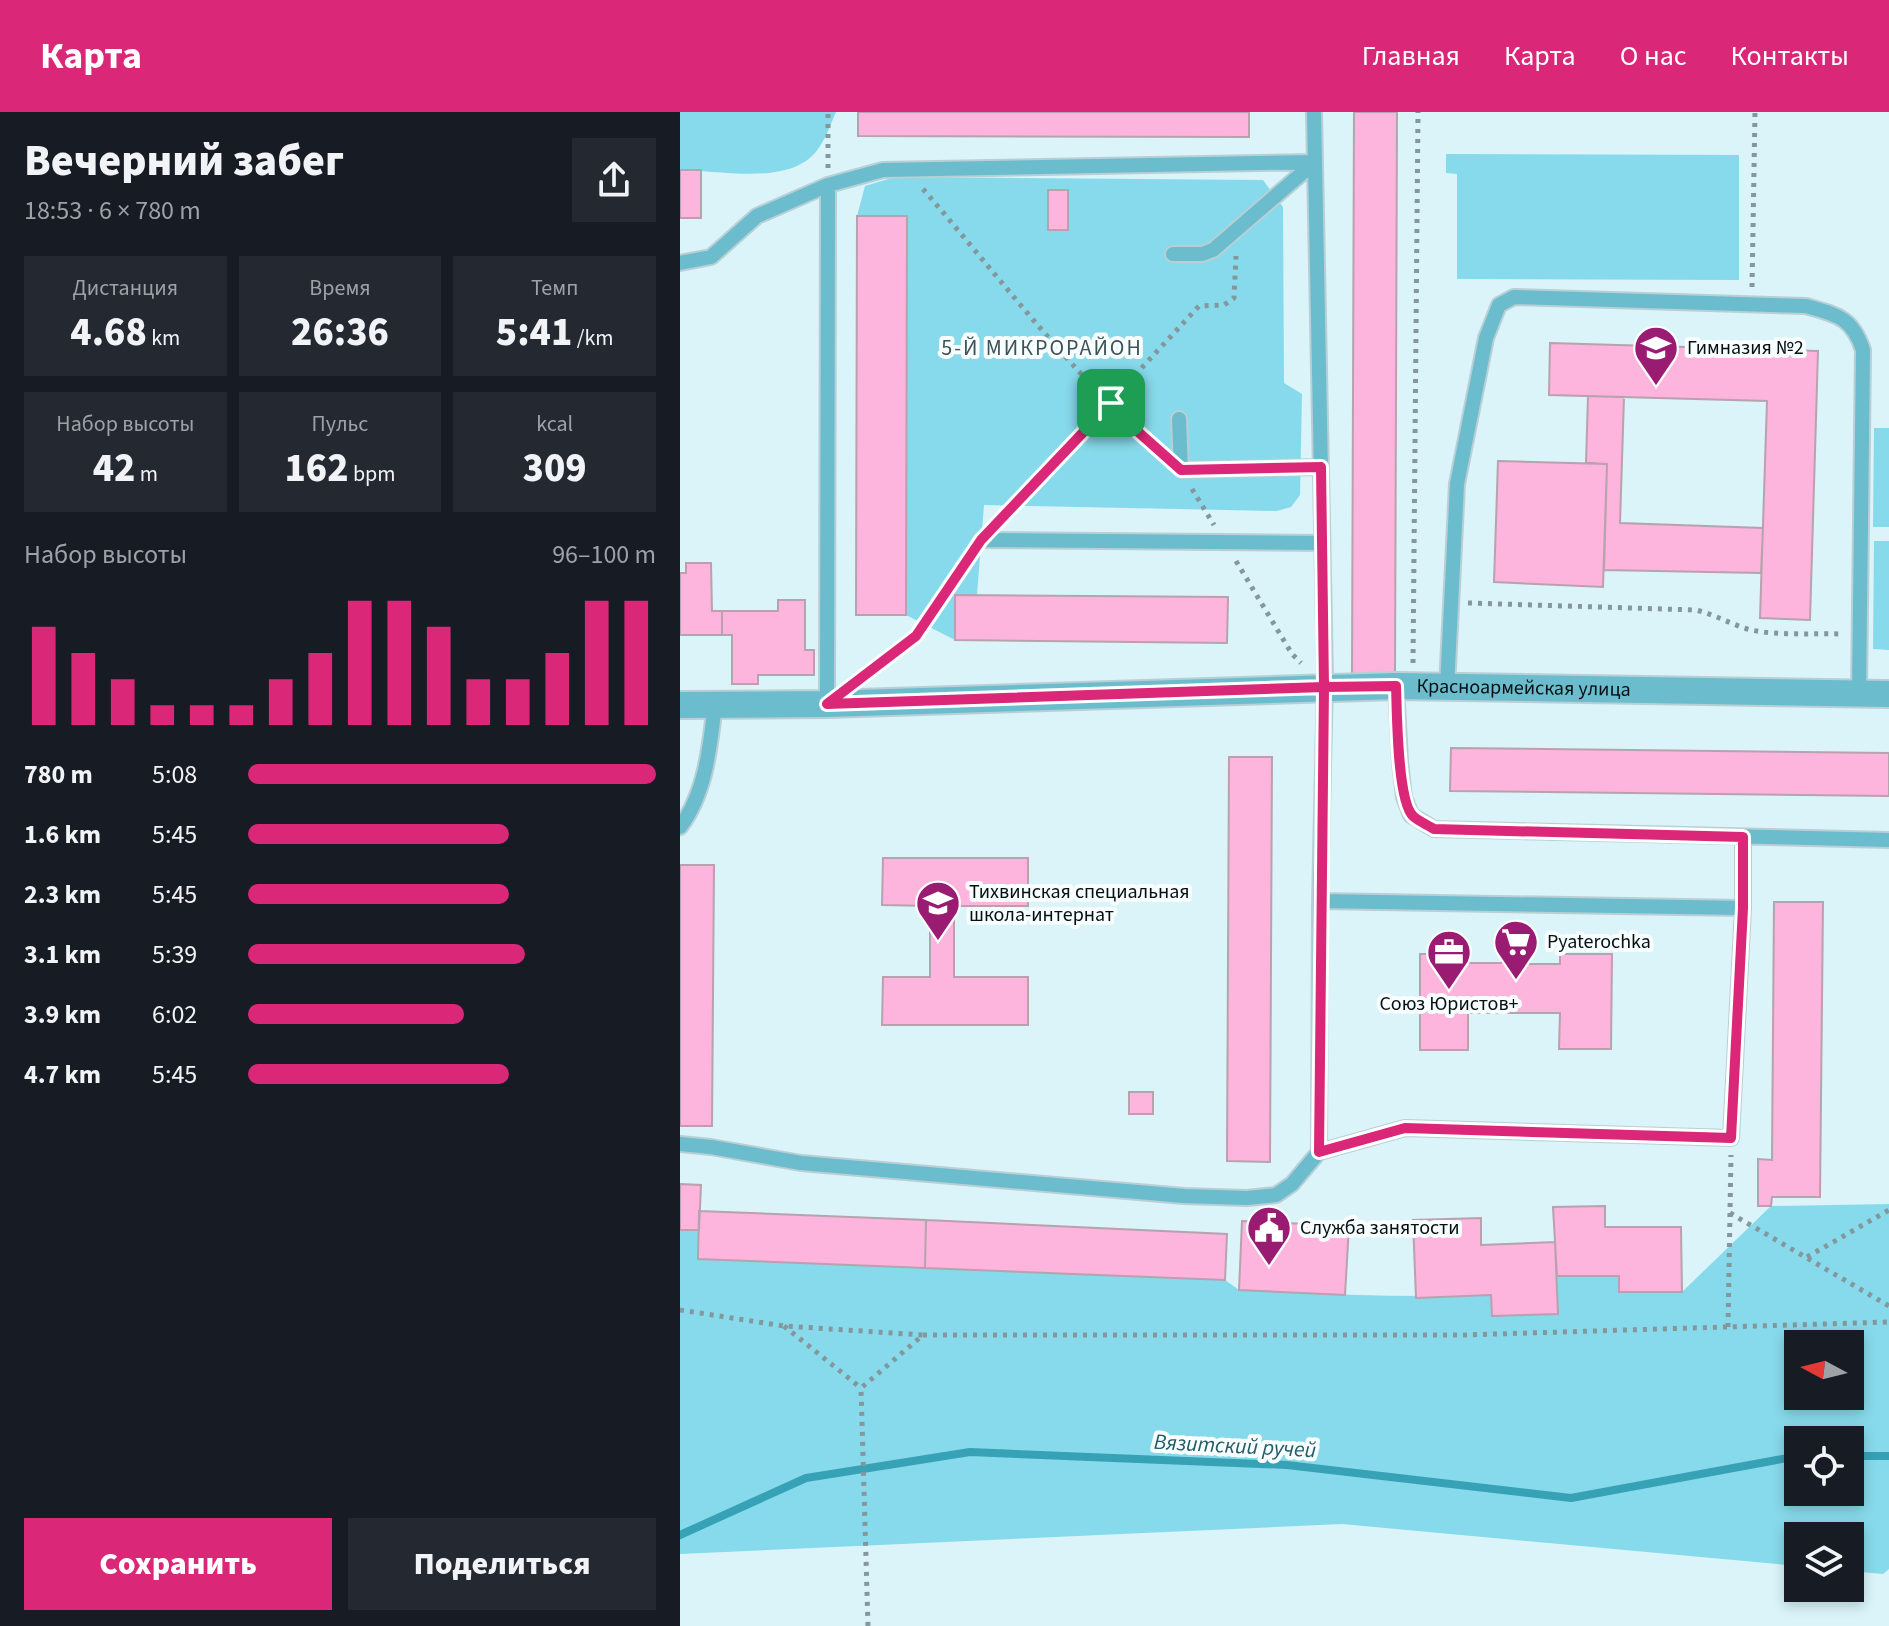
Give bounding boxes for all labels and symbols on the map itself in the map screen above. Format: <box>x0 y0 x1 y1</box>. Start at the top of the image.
school or university icon: Гимназия №2 <box>1632 324 1680 387</box>
district label: 5-Й МИКРОРАЙОН <box>941 332 1143 364</box>
place label: Гимназия №2 <box>1687 334 1804 362</box>
pin <box>1077 369 1145 437</box>
street label: Красноармейская улица <box>1416 672 1631 704</box>
place label: Тихвинская специальная школа-интернат <box>969 878 1190 929</box>
school or university icon: Тихвинская специальная школа-интернат <box>914 879 962 942</box>
supermarket icon: Pyaterochka <box>1492 918 1540 981</box>
office icon: Союз Юристов+ <box>1425 928 1473 991</box>
place label: Pyaterochka <box>1547 928 1651 956</box>
place label: Союз Юристов+ <box>1379 990 1519 1018</box>
public building icon: Служба занятости <box>1245 1204 1293 1267</box>
place label: Служба занятости <box>1300 1214 1460 1242</box>
north arrow <box>1784 1330 1864 1410</box>
water label: Вязитский ручей <box>1153 1426 1317 1466</box>

